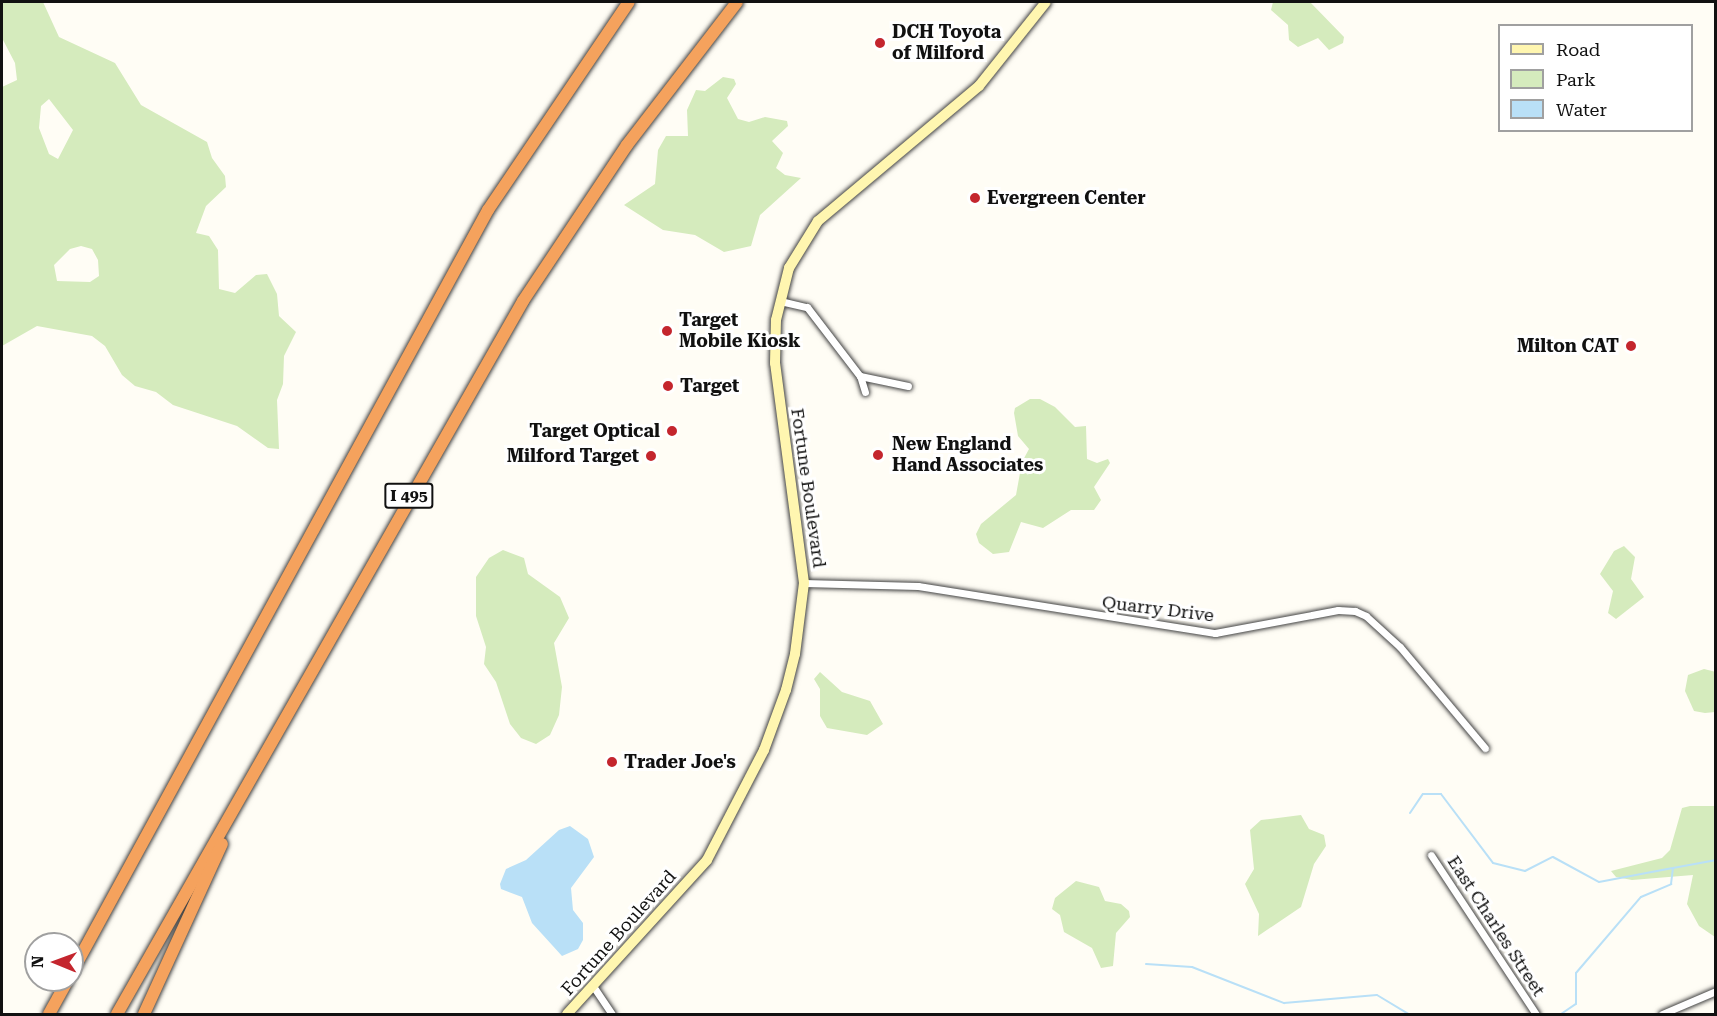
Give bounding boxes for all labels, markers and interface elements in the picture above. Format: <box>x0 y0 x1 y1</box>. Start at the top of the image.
place label: DCH Toyota of Milford <box>892 22 1001 64</box>
legend <box>1498 24 1693 132</box>
marker: DCH Toyota of Milford <box>873 36 887 50</box>
text: Road <box>1556 39 1600 60</box>
text: Park <box>1556 69 1596 90</box>
text: Water <box>1556 99 1607 120</box>
place label: Evergreen Center <box>987 187 1146 209</box>
marker: Evergreen Center <box>968 191 982 205</box>
place label: Target Mobile Kiosk <box>679 310 800 352</box>
marker: Target Mobile Kiosk <box>660 324 674 338</box>
place label: Milton CAT <box>1517 335 1619 357</box>
marker: Milton CAT <box>1624 339 1638 353</box>
place label: Target <box>680 375 739 397</box>
marker: Target <box>661 379 675 393</box>
street label: Fortune Boulevard <box>786 407 830 569</box>
place label: Target Optical <box>529 420 660 442</box>
marker: Target Optical <box>665 424 679 438</box>
place label: New England Hand Associates <box>892 434 1043 476</box>
place label: Milford Target <box>507 445 639 467</box>
marker: New England Hand Associates <box>869 446 887 464</box>
marker: Milford Target <box>644 449 658 463</box>
road number: I 495 <box>384 483 434 509</box>
street label: Quarry Drive <box>1101 591 1215 627</box>
place label: Trader Joe's <box>624 751 736 773</box>
marker: Trader Joe's <box>605 755 619 769</box>
street label: East Charles Street <box>1443 852 1549 1000</box>
street label: Fortune Boulevard <box>557 866 681 1000</box>
north arrow <box>24 932 84 992</box>
text: N <box>28 955 47 968</box>

